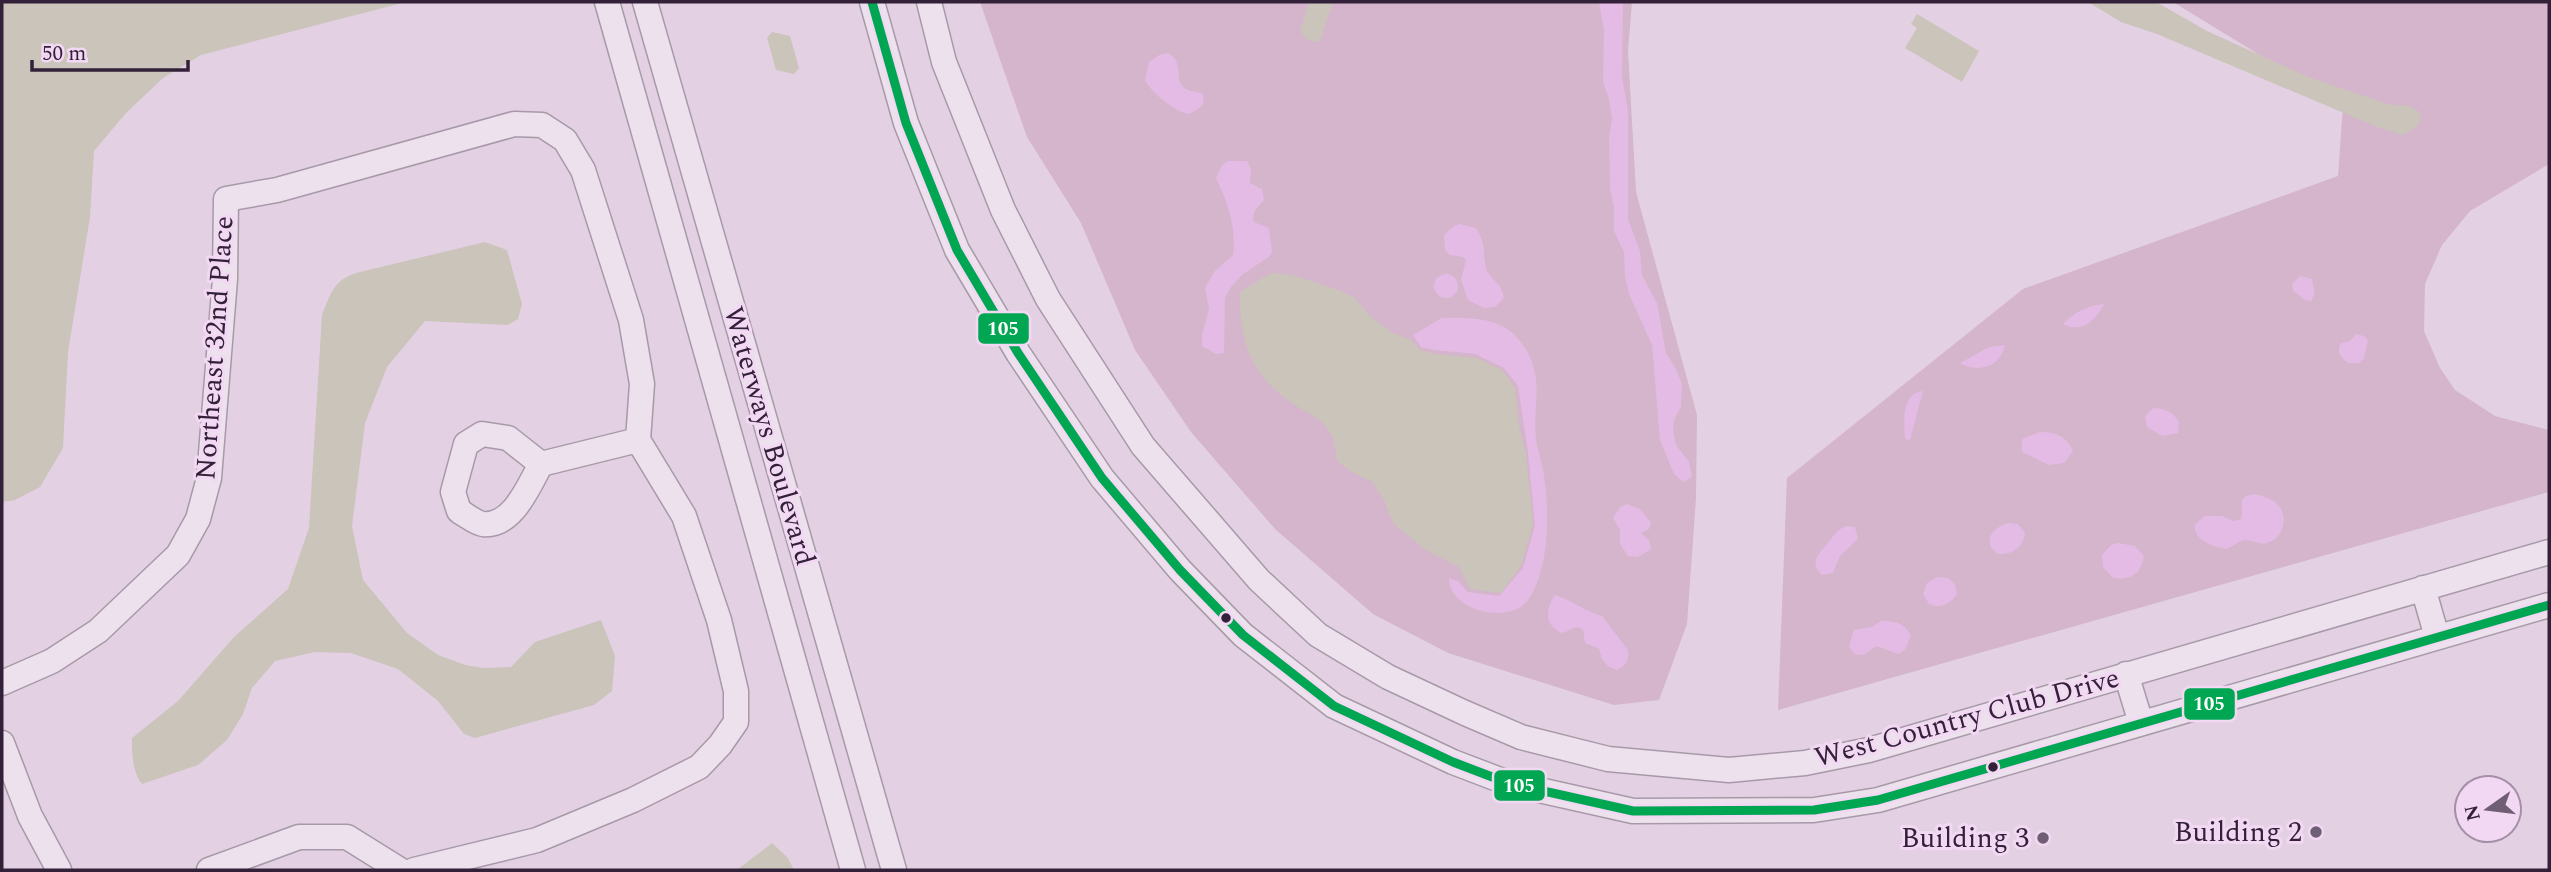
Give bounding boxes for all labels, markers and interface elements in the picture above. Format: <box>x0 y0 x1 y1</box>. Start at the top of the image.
scale bar <box>32 28 187 72</box>
text: 50 m <box>42 38 86 70</box>
street label: Northeast 32nd Place <box>184 215 246 481</box>
street label: Waterways Boulevard <box>711 301 827 571</box>
line badge: 105 <box>977 312 1030 345</box>
text: 105 <box>987 315 1019 344</box>
unlabelled marker <box>1219 611 1233 625</box>
street label: West Country Club Drive <box>1810 657 2124 779</box>
line badge: 105 <box>2183 687 2236 721</box>
text: 105 <box>2193 690 2225 719</box>
unlabelled marker <box>1986 760 2000 774</box>
line badge: 105 <box>1493 769 1546 802</box>
text: 105 <box>1503 772 1535 801</box>
north arrow <box>2453 774 2523 844</box>
text: N <box>2457 802 2489 824</box>
place label: Building 2 <box>2174 811 2302 854</box>
place label: Building 3 <box>1901 817 2029 860</box>
marker: Building 2 <box>2308 824 2324 840</box>
marker: Building 3 <box>2035 830 2051 846</box>

